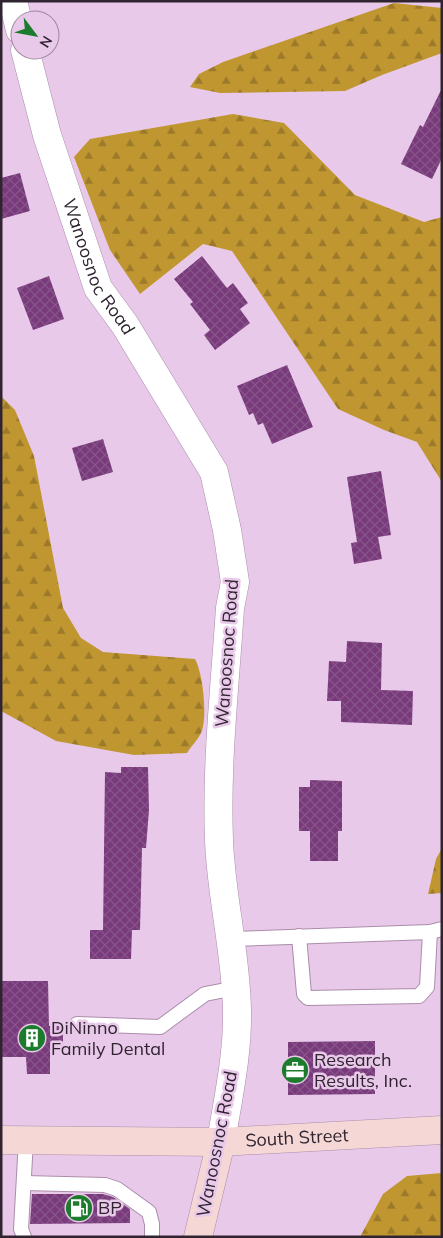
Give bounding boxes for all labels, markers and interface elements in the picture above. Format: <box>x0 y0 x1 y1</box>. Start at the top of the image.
north arrow <box>10 10 60 60</box>
text: N <box>36 33 56 51</box>
street label: Wanoosnoc Road <box>58 196 140 339</box>
street label: Wanoosnoc Road <box>210 578 243 728</box>
place label: DiNinno Family Dental <box>51 1016 165 1060</box>
building icon: DiNinno Family Dental <box>17 1023 47 1053</box>
place label: Research Results, Inc. <box>314 1048 412 1092</box>
office icon: Research Results, Inc. <box>280 1055 310 1085</box>
street label: Wanoosnoc Road <box>191 1069 242 1219</box>
street label: South Street <box>245 1123 349 1152</box>
fuel station icon: BP <box>64 1193 94 1223</box>
place label: BP <box>98 1196 122 1219</box>

